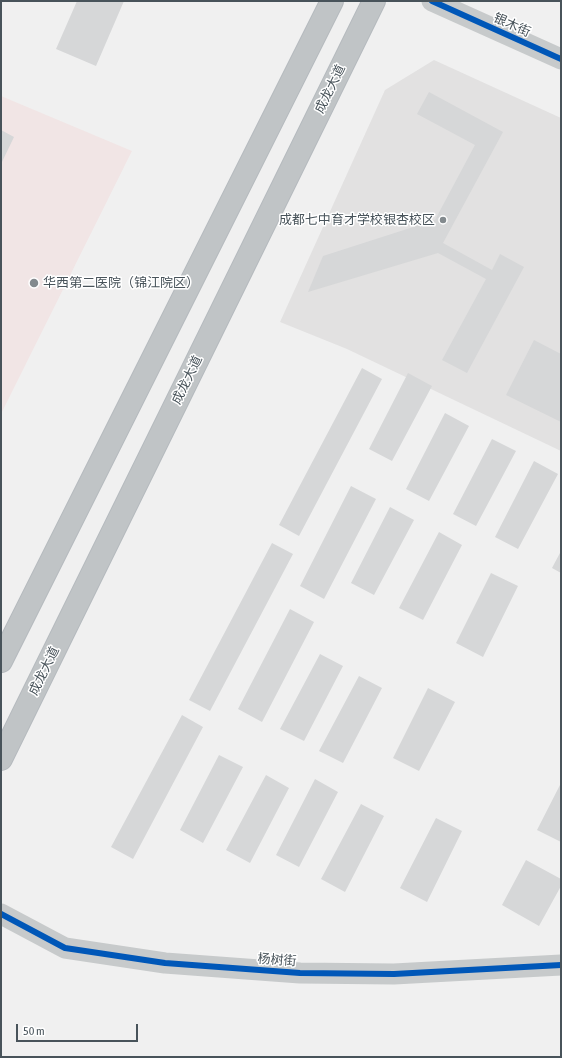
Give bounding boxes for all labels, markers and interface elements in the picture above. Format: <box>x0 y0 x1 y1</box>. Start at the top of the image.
street label: 银木街 <box>491 10 533 40</box>
street label: 成龙大道 <box>312 62 348 116</box>
place label: 成都七中育才学校银杏校区 <box>279 212 435 228</box>
marker: 成都七中育才学校银杏校区 <box>438 215 448 225</box>
place label: 华西第二医院（锦江院区） <box>43 275 199 291</box>
marker: 华西第二医院（锦江院区） <box>28 277 40 289</box>
street label: 成龙大道 <box>169 353 205 407</box>
street label: 成龙大道 <box>26 644 62 698</box>
street label: 杨树街 <box>257 951 297 969</box>
scale bar <box>18 1016 140 1042</box>
text: 50 m <box>23 1024 45 1038</box>

